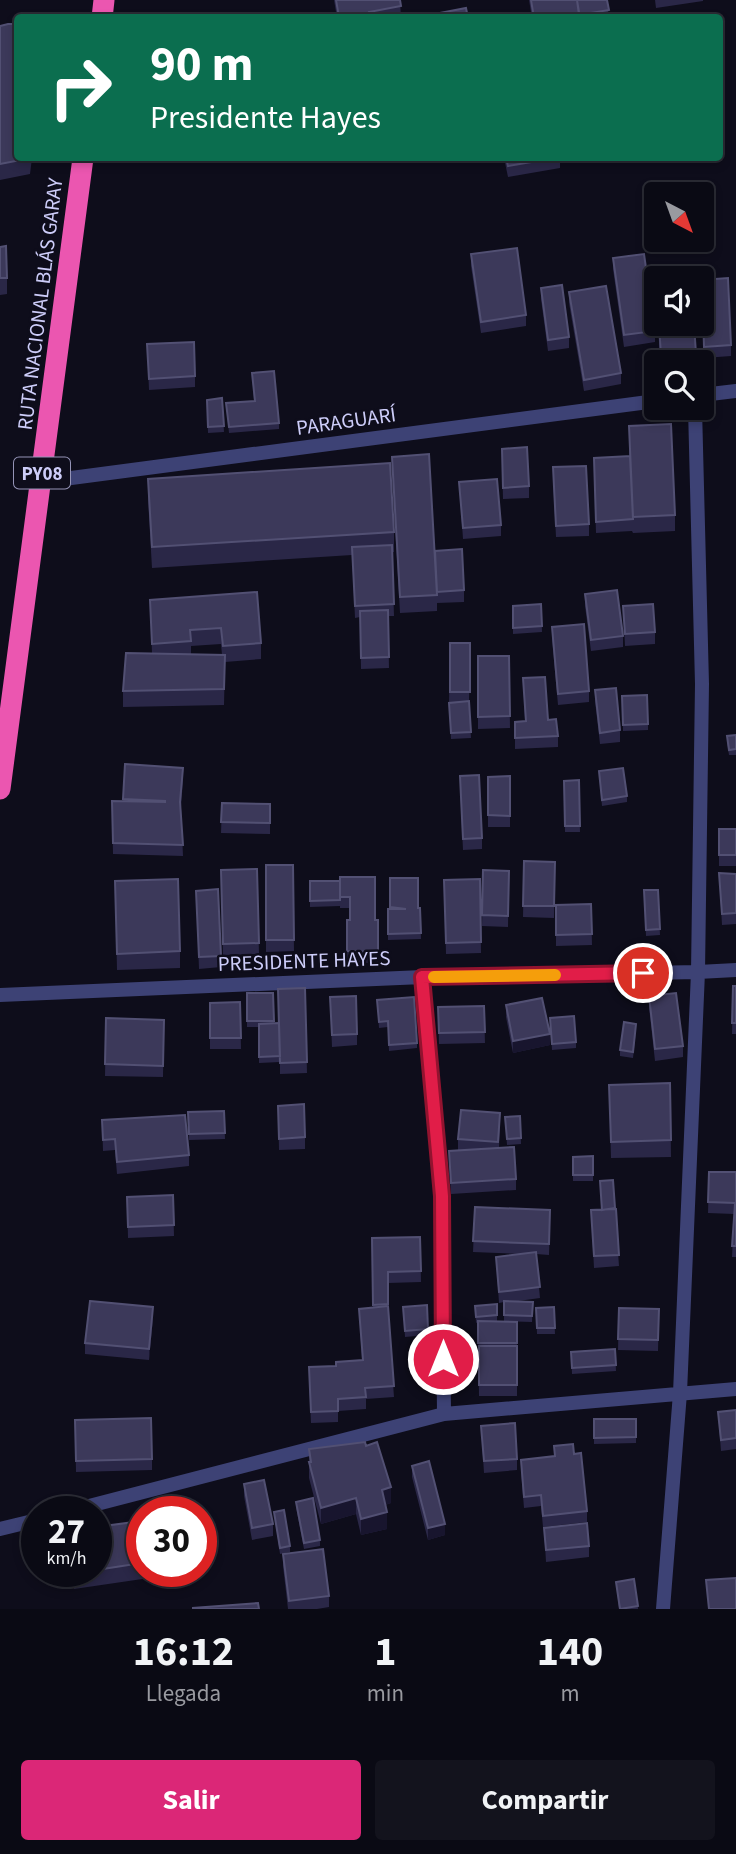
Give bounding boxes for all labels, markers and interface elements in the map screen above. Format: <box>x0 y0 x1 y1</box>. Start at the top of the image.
text: 90 m <box>150 30 254 100</box>
icon: right <box>35 42 126 133</box>
text: Presidente Hayes <box>150 95 381 141</box>
street label: RUTA NACIONAL BLÁS GARAY <box>10 175 70 432</box>
north arrow <box>644 182 714 252</box>
map controls <box>644 182 714 420</box>
button: sound <box>644 266 714 336</box>
button: search <box>644 350 714 420</box>
street label: PARAGUARÍ <box>294 399 399 443</box>
road number: PY08 <box>14 458 70 488</box>
street label: PRESIDENTE HAYES <box>217 943 391 979</box>
pin <box>613 943 673 1003</box>
icon: arrive <box>624 954 662 992</box>
position arrow <box>406 1322 480 1396</box>
speed limit sign: 30 <box>126 1496 217 1587</box>
text: 27 <box>48 1507 85 1557</box>
text: km/h <box>47 1546 86 1571</box>
text: 16:12 <box>133 1622 234 1682</box>
text: 1 <box>374 1622 396 1682</box>
text: 140 <box>537 1622 603 1682</box>
text: Llegada <box>146 1677 221 1710</box>
text: min <box>367 1677 404 1710</box>
text: m <box>560 1677 580 1710</box>
button: Salir <box>21 1760 361 1840</box>
button: Compartir <box>375 1760 715 1840</box>

